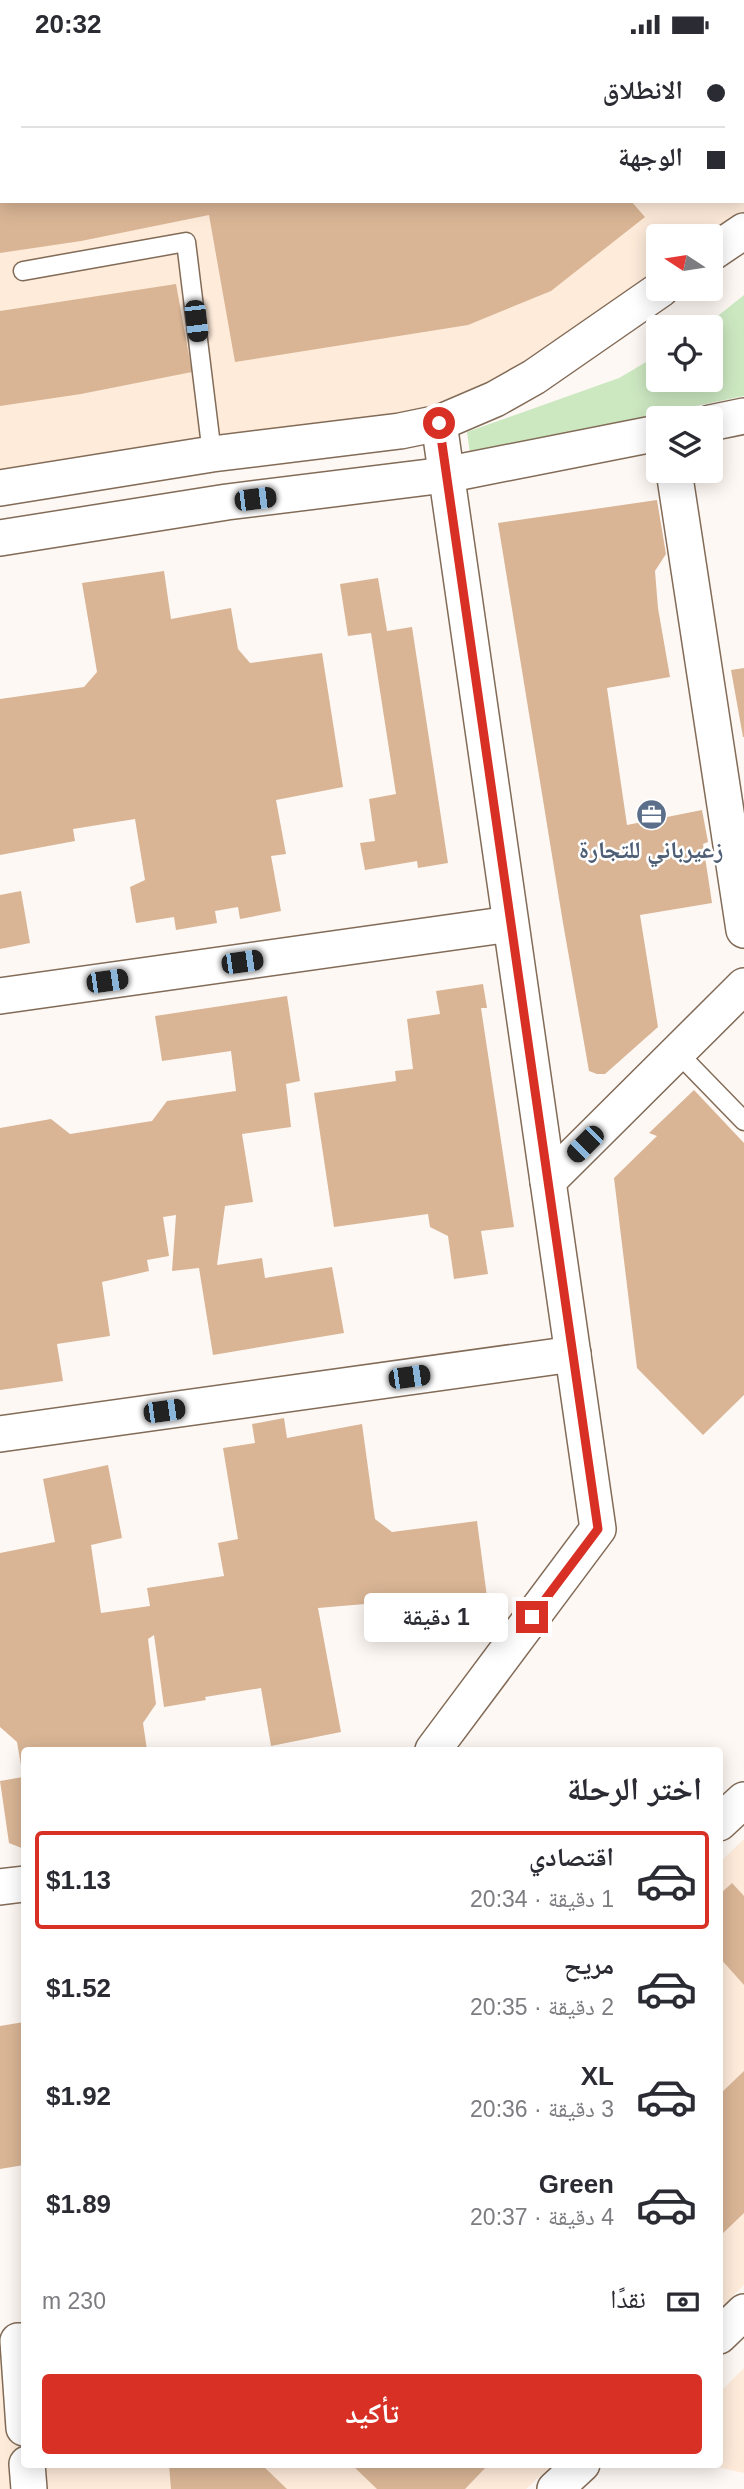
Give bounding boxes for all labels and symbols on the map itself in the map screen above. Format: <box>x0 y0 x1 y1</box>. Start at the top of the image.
north arrow <box>646 224 723 301</box>
car <box>184 299 209 343</box>
route start <box>423 407 455 439</box>
car <box>233 486 278 512</box>
office icon: زعيرباني للتجارة <box>634 798 668 832</box>
place label: زعيرباني للتجارة <box>579 836 723 868</box>
car <box>220 949 265 975</box>
car <box>85 968 130 994</box>
car <box>563 1122 608 1166</box>
car <box>387 1364 432 1390</box>
car <box>142 1398 187 1424</box>
callout: 1 دقيقة <box>364 1593 508 1641</box>
route end <box>516 1601 548 1633</box>

